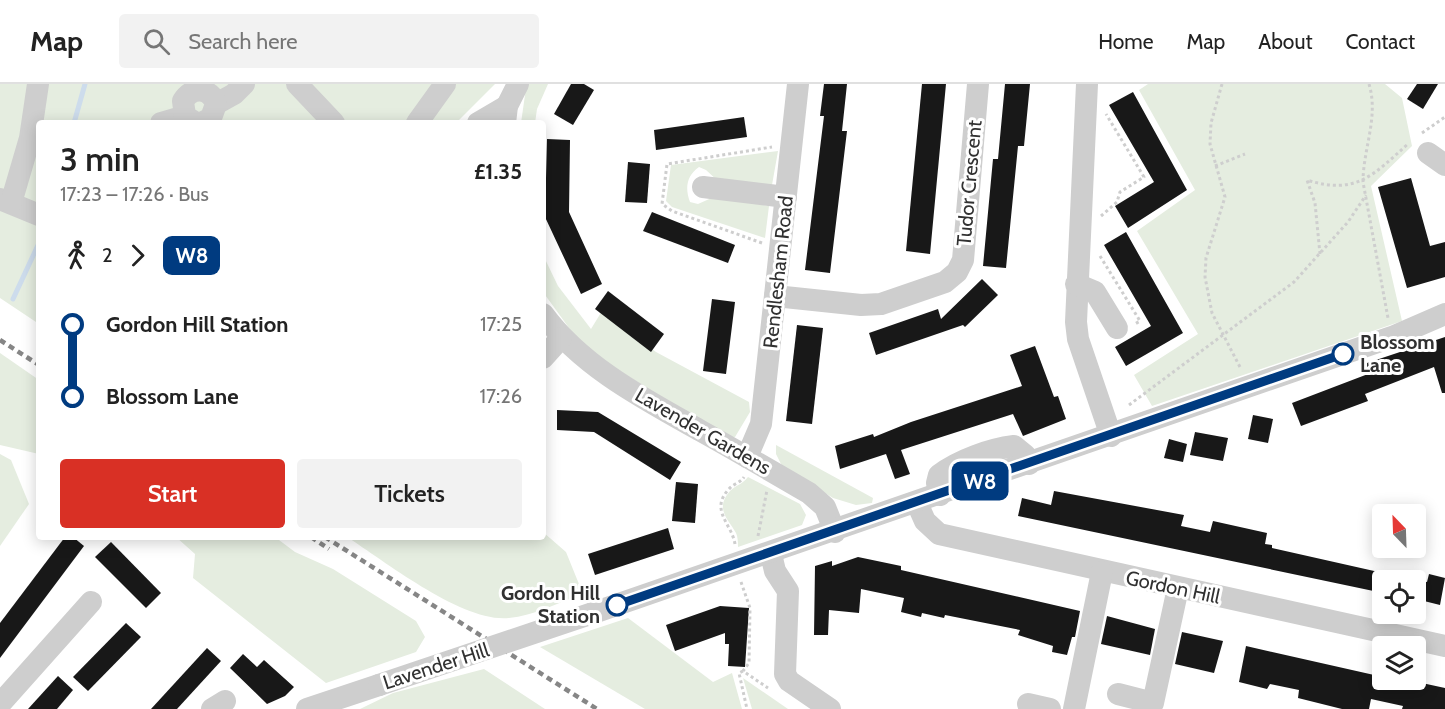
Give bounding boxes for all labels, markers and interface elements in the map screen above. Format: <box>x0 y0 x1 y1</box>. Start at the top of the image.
search box <box>119 14 539 68</box>
text: Map <box>30 24 83 58</box>
icon: search <box>140 25 173 58</box>
text: Search here <box>188 28 297 55</box>
text: Home <box>1098 29 1154 54</box>
text: Map <box>1187 29 1225 54</box>
text: About <box>1258 29 1312 54</box>
text: Contact <box>1345 29 1415 54</box>
street label: Tudor Crescent <box>952 119 986 247</box>
text: 3 min <box>60 139 140 179</box>
text: £1.35 <box>474 158 522 185</box>
text: 17:23 – 17:26 · Bus <box>60 182 209 206</box>
street label: Rendlesham Road <box>758 195 798 349</box>
icon: walk <box>60 239 93 272</box>
icon: forward <box>121 239 154 272</box>
text: 2 <box>102 243 112 267</box>
text: W8 <box>175 243 208 268</box>
text: Gordon Hill Station <box>106 311 288 338</box>
text: 17:25 <box>480 312 522 336</box>
place label: Blossom Lane <box>1360 330 1435 377</box>
marker: Blossom Lane <box>1332 343 1354 365</box>
text: Blossom Lane <box>106 383 239 410</box>
street label: Lavender Gardens <box>631 383 775 479</box>
text: 17:26 <box>479 384 522 408</box>
button: Start <box>60 459 285 528</box>
button: Tickets <box>297 459 522 528</box>
line badge: W8 <box>953 462 1007 500</box>
text: W8 <box>964 469 996 494</box>
north arrow <box>1372 504 1426 558</box>
map controls <box>1372 504 1426 690</box>
street label: Gordon Hill <box>1124 565 1223 609</box>
button: locate <box>1372 570 1426 624</box>
place label: Gordon Hill Station <box>501 581 600 628</box>
marker: Gordon Hill Station <box>606 594 628 616</box>
button: layers <box>1372 636 1426 690</box>
street label: Lavender Hill <box>380 637 492 694</box>

